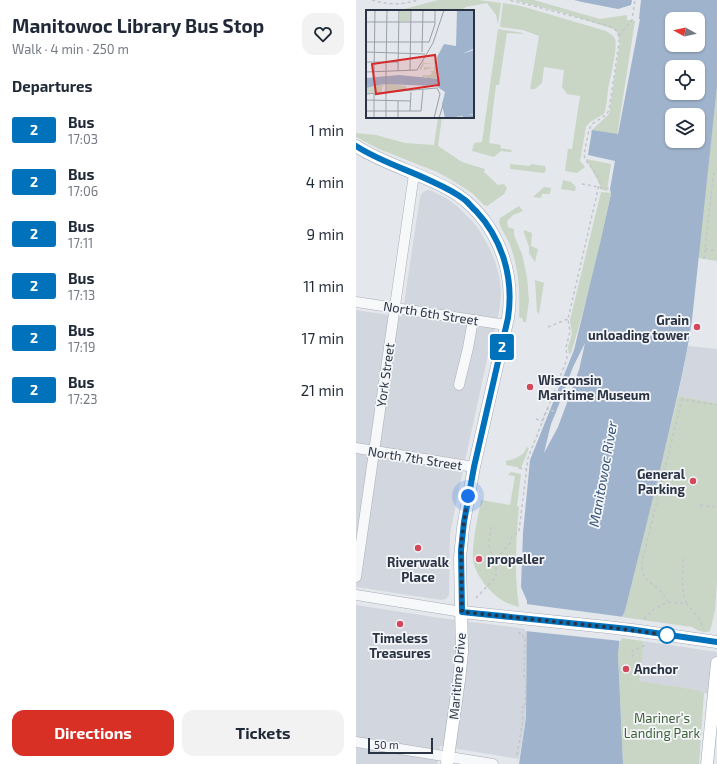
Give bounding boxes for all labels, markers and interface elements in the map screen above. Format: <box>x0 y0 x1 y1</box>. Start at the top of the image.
inset map <box>366 10 474 118</box>
north arrow <box>665 12 705 52</box>
map controls <box>665 12 705 148</box>
button: heart <box>302 13 344 55</box>
text: Manitowoc Library Bus Stop <box>12 14 264 37</box>
text: Walk · 4 min · 250 m <box>12 41 129 57</box>
button: locate <box>665 60 705 100</box>
text: Departures <box>12 77 92 95</box>
button: layers <box>665 108 705 148</box>
text: Bus <box>68 113 94 131</box>
text: 2 <box>30 121 38 138</box>
text: 1 min <box>309 121 344 139</box>
text: 17:03 <box>68 131 98 147</box>
text: Bus <box>68 165 94 183</box>
text: 2 <box>30 173 38 190</box>
text: 4 min <box>306 173 344 191</box>
text: 17:06 <box>68 183 98 199</box>
text: Bus <box>68 217 94 235</box>
text: 2 <box>30 225 38 242</box>
text: 9 min <box>306 225 344 243</box>
text: 17:11 <box>68 235 93 251</box>
text: Bus <box>68 269 94 287</box>
text: 2 <box>30 277 38 294</box>
text: 11 min <box>303 277 344 295</box>
text: 17:13 <box>68 287 95 303</box>
street label: North 6th Street <box>382 298 480 328</box>
place label: Grain unloading tower <box>588 312 689 343</box>
text: Bus <box>68 321 94 339</box>
marker: Grain unloading tower <box>692 322 702 332</box>
text: 2 <box>30 329 38 346</box>
text: 17 min <box>301 329 344 347</box>
line badge: 2 <box>489 334 515 360</box>
text: 2 <box>498 338 506 355</box>
text: 17:19 <box>68 339 96 355</box>
street label: York Street <box>373 342 397 408</box>
place label: Wisconsin Maritime Museum <box>538 372 650 403</box>
text: Bus <box>68 373 94 391</box>
text: 2 <box>30 381 38 398</box>
text: 21 min <box>301 381 344 399</box>
marker: Wisconsin Maritime Museum <box>525 382 535 392</box>
text: 17:23 <box>68 391 97 407</box>
water label: Manitowoc River <box>585 419 620 528</box>
street label: North 7th Street <box>367 443 463 473</box>
place label: General Parking <box>637 466 686 497</box>
marker: General Parking <box>688 476 698 486</box>
your location <box>458 486 478 506</box>
marker: Riverwalk Place <box>413 543 423 553</box>
place label: propeller <box>487 551 545 567</box>
place label: Riverwalk Place <box>387 554 450 585</box>
marker: propeller <box>474 554 484 564</box>
marker: Timeless Treasures <box>395 619 405 629</box>
unlabelled marker <box>658 626 676 644</box>
place label: Timeless Treasures <box>369 630 431 661</box>
street label: Maritime Drive <box>445 632 469 720</box>
place label: Anchor <box>634 661 678 677</box>
marker: Anchor <box>621 664 631 674</box>
button: Directions <box>12 710 174 756</box>
button: Tickets <box>182 710 344 756</box>
park label: Mariner's Landing Park <box>624 710 701 741</box>
scale bar <box>368 736 433 755</box>
text: 50 m <box>374 738 399 751</box>

